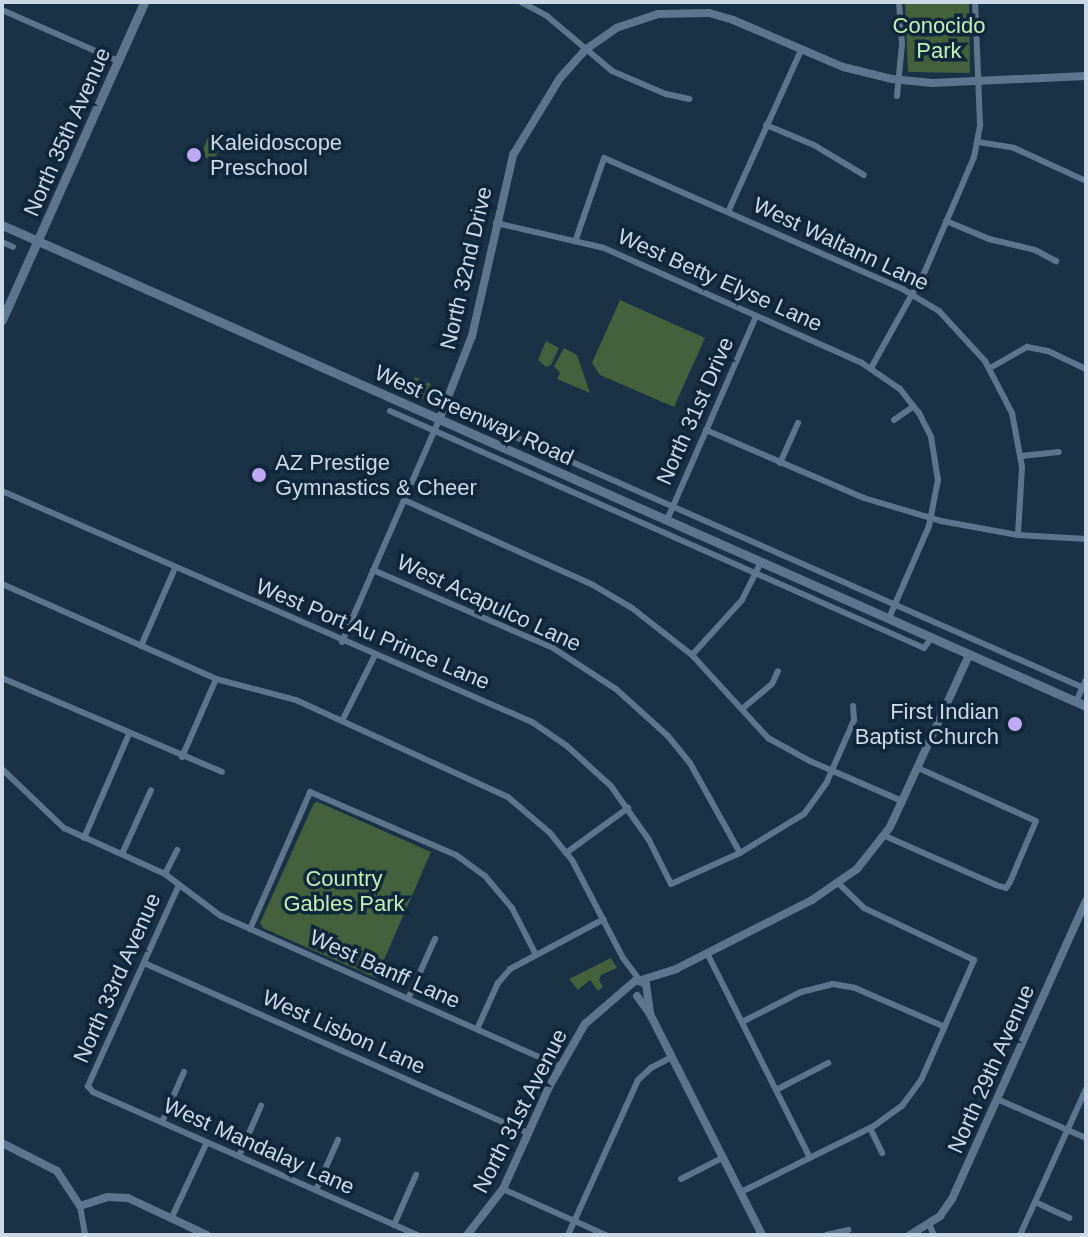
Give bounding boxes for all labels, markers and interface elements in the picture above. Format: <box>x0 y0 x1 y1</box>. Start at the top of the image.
park label: Conocido Park <box>893 12 985 64</box>
street label: North 35th Avenue <box>18 43 116 221</box>
place label: Kaleidoscope Preschool <box>210 129 342 180</box>
marker: Kaleidoscope Preschool <box>185 146 203 164</box>
street label: North 32nd Drive <box>434 184 498 352</box>
street label: West Waltann Lane <box>749 192 933 296</box>
street label: West Betty Elyse Lane <box>614 223 826 337</box>
street label: North 31st Drive <box>651 333 739 489</box>
street label: West Greenway Road <box>371 359 577 471</box>
place label: AZ Prestige Gymnastics & Cheer <box>275 449 477 500</box>
marker: AZ Prestige Gymnastics & Cheer <box>250 466 268 484</box>
street label: West Acapulco Lane <box>392 548 586 658</box>
street label: West Port Au Prince Lane <box>252 572 494 696</box>
place label: First Indian Baptist Church <box>855 698 999 750</box>
marker: First Indian Baptist Church <box>1006 715 1024 733</box>
park label: Country Gables Park <box>283 865 405 916</box>
street label: North 33rd Avenue <box>67 888 167 1068</box>
street label: West Banff Lane <box>306 924 464 1014</box>
street label: North 29th Avenue <box>942 980 1040 1158</box>
street label: West Lisbon Lane <box>258 984 430 1080</box>
street label: North 31st Avenue <box>467 1024 573 1198</box>
street label: West Mandalay Lane <box>159 1092 359 1200</box>

